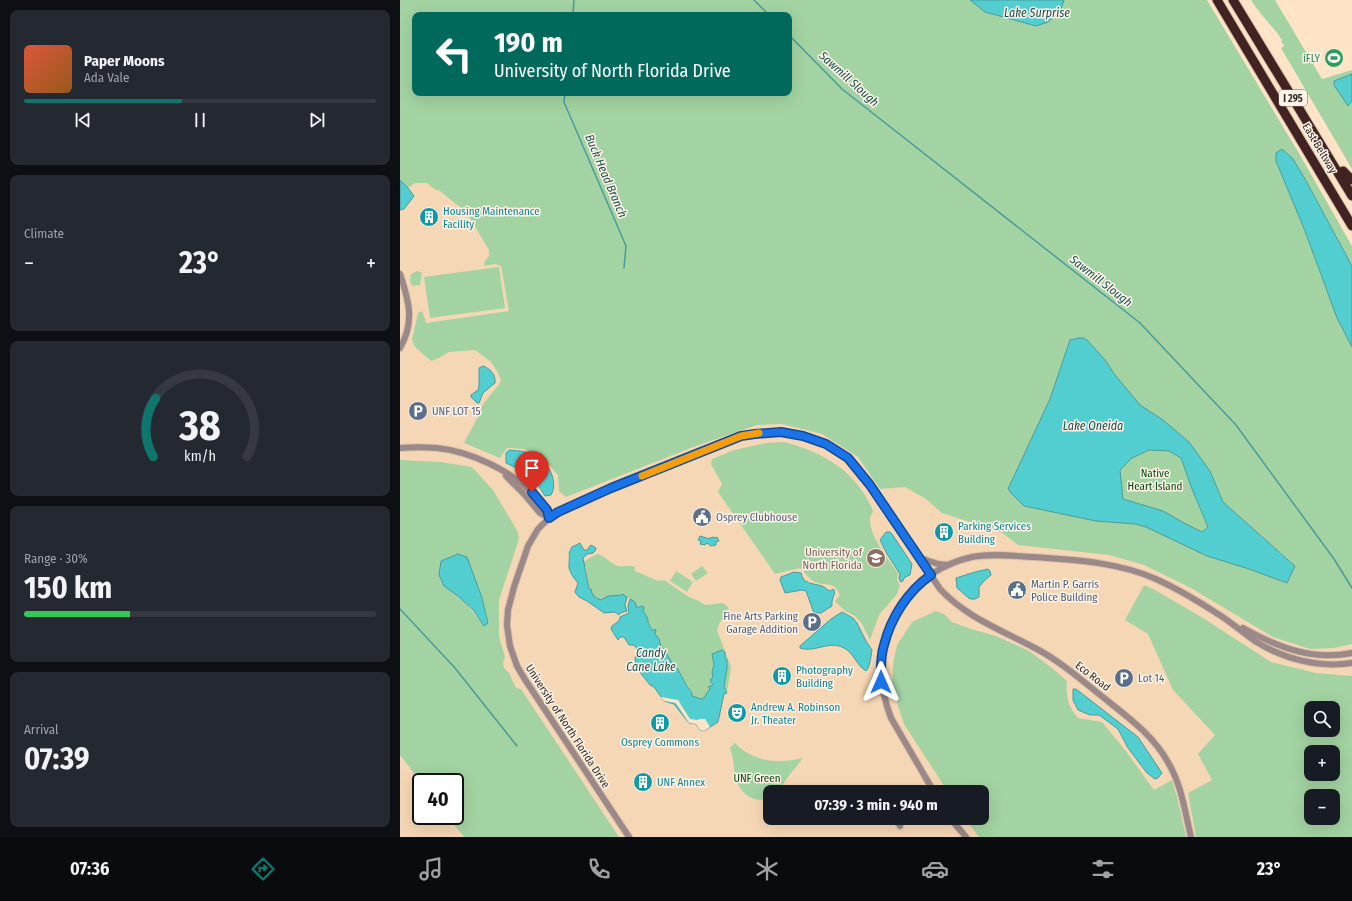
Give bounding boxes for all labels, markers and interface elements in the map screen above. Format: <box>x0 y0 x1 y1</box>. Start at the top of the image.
water label: Lake Surprise <box>1004 6 1070 20</box>
text: 190 m <box>494 26 563 59</box>
icon: left <box>428 28 480 80</box>
sports icon: iFLY <box>1323 47 1345 69</box>
water label: Sawmill Slough <box>816 48 882 109</box>
text: Paper Moons <box>84 52 165 70</box>
place label: iFLY <box>1303 52 1321 65</box>
text: University of North Florida Drive <box>494 60 731 82</box>
text: Ada Vale <box>84 70 129 85</box>
road number: I 295 <box>1279 90 1307 106</box>
icon: previous <box>72 109 94 131</box>
icon: pause <box>189 109 211 131</box>
icon: next <box>306 109 328 131</box>
street label: East Beltway <box>1299 121 1340 176</box>
water label: Buck Head Branch <box>582 132 630 220</box>
place label: Housing Maintenance Facility <box>443 205 540 231</box>
building icon: Housing Maintenance Facility <box>418 206 440 228</box>
text: Climate <box>24 226 64 241</box>
text: 23° <box>179 245 221 281</box>
text: − <box>24 250 34 277</box>
text: + <box>366 250 376 277</box>
water label: Sawmill Slough <box>1066 252 1135 310</box>
text: 38 <box>178 400 221 450</box>
parking icon: UNF LOT 15 <box>407 400 429 422</box>
place label: UNF LOT 15 <box>432 405 480 418</box>
water label: Lake Oneida <box>1063 419 1123 433</box>
text: km/h <box>184 447 216 464</box>
pin <box>515 451 549 492</box>
icon: arrive <box>521 457 543 479</box>
park label: Native Heart Island <box>1128 467 1182 493</box>
public building icon: Osprey Clubhouse <box>691 506 713 528</box>
place label: Osprey Clubhouse <box>716 511 797 524</box>
place label: Parking Services Building <box>958 520 1031 546</box>
building icon: Parking Services Building <box>933 521 955 543</box>
place label: University of North Florida <box>802 546 863 572</box>
school or university icon: University of North Florida <box>865 547 887 569</box>
text: Range · 30% <box>24 551 88 566</box>
text: 150 km <box>24 570 112 606</box>
place label: Martin P. Garris Police Building <box>1031 578 1099 604</box>
public building icon: Martin P. Garris Police Building <box>1006 579 1028 601</box>
place label: Fine Arts Parking Garage Addition <box>723 610 799 636</box>
parking icon: Fine Arts Parking Garage Addition <box>801 611 823 633</box>
water label: Candy Cane Lake <box>626 646 676 674</box>
street label: Eco Road <box>1073 659 1113 694</box>
position arrow <box>860 661 902 703</box>
street label: University of North Florida Drive <box>523 662 612 790</box>
place label: Photography Building <box>796 664 853 690</box>
building icon: Photography Building <box>771 665 793 687</box>
parking icon: Lot 14 <box>1113 667 1135 689</box>
place label: Lot 14 <box>1138 672 1165 685</box>
place label: Andrew A. Robinson Jr. Theater <box>751 701 840 727</box>
map controls <box>1304 701 1340 825</box>
button: search <box>1304 701 1340 737</box>
theatre icon: Andrew A. Robinson Jr. Theater <box>726 702 748 724</box>
building icon: Osprey Commons <box>649 712 671 734</box>
text: Arrival <box>24 722 58 737</box>
place label: Osprey Commons <box>621 736 699 749</box>
text: 07:39 <box>24 741 89 777</box>
button: + <box>1304 745 1340 781</box>
building icon: UNF Annex <box>632 771 654 793</box>
park label: UNF Green <box>733 772 781 785</box>
speed limit sign: 40 <box>412 773 464 825</box>
place label: UNF Annex <box>657 776 705 789</box>
button: − <box>1304 789 1340 825</box>
text: 07:39 · 3 min · 940 m <box>814 796 938 814</box>
icon: directions <box>249 855 277 883</box>
icon: music <box>417 855 445 883</box>
icon: phone <box>585 855 613 883</box>
icon: climate <box>753 855 781 883</box>
icon: car <box>921 855 949 883</box>
icon: filters <box>1089 855 1117 883</box>
text: 07:36 <box>70 858 109 880</box>
text: 23° <box>1257 858 1282 880</box>

